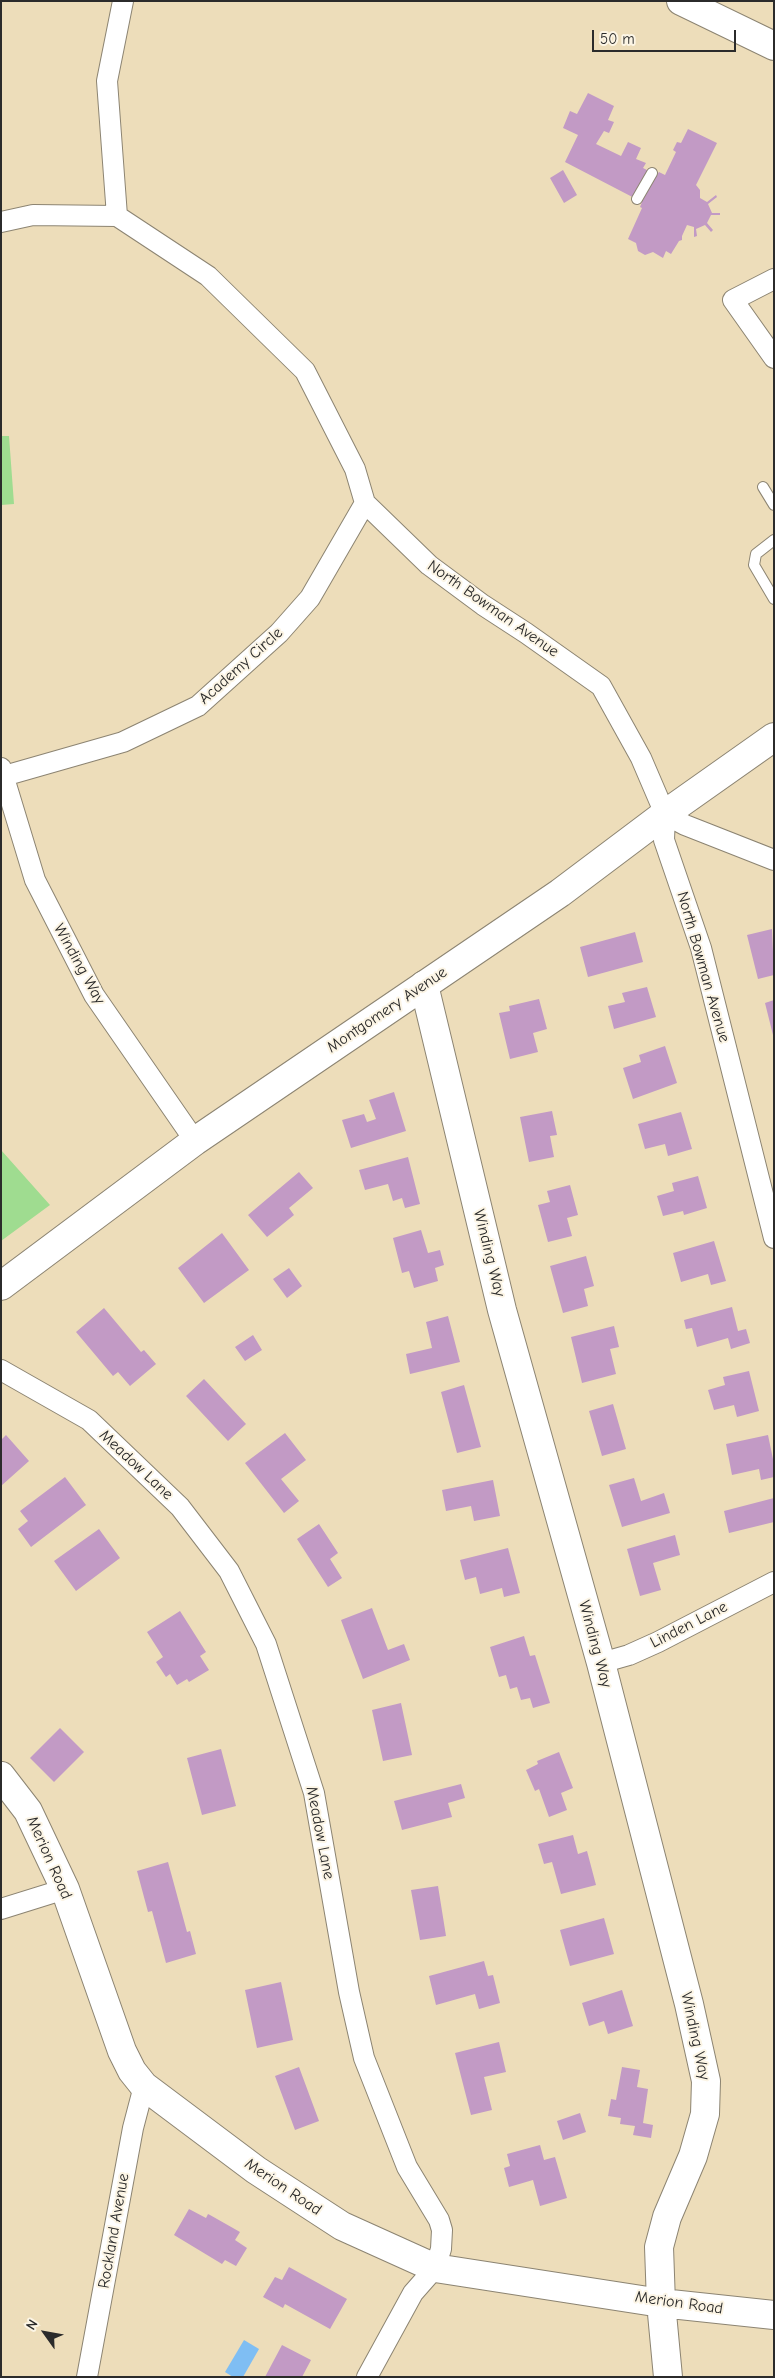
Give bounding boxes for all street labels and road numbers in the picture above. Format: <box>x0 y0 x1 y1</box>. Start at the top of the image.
street label: North Bowman Avenue <box>424 556 562 662</box>
street label: Academy Circle <box>195 623 287 709</box>
street label: North Bowman Avenue <box>672 889 734 1045</box>
street label: Winding Way <box>49 920 109 1008</box>
street label: Montgomery Avenue <box>323 963 451 1057</box>
street label: Winding Way <box>469 1207 509 1299</box>
street label: Meadow Lane <box>95 1426 177 1504</box>
street label: Linden Lane <box>647 1597 731 1653</box>
street label: Winding Way <box>574 1598 616 1690</box>
street label: Meadow Lane <box>302 1785 338 1881</box>
street label: Merion Road <box>22 1814 76 1902</box>
street label: Winding Way <box>676 1990 714 2082</box>
street label: Merion Road <box>241 2154 325 2220</box>
street label: Rockland Avenue <box>94 2172 134 2290</box>
street label: Merion Road <box>634 2287 724 2319</box>

